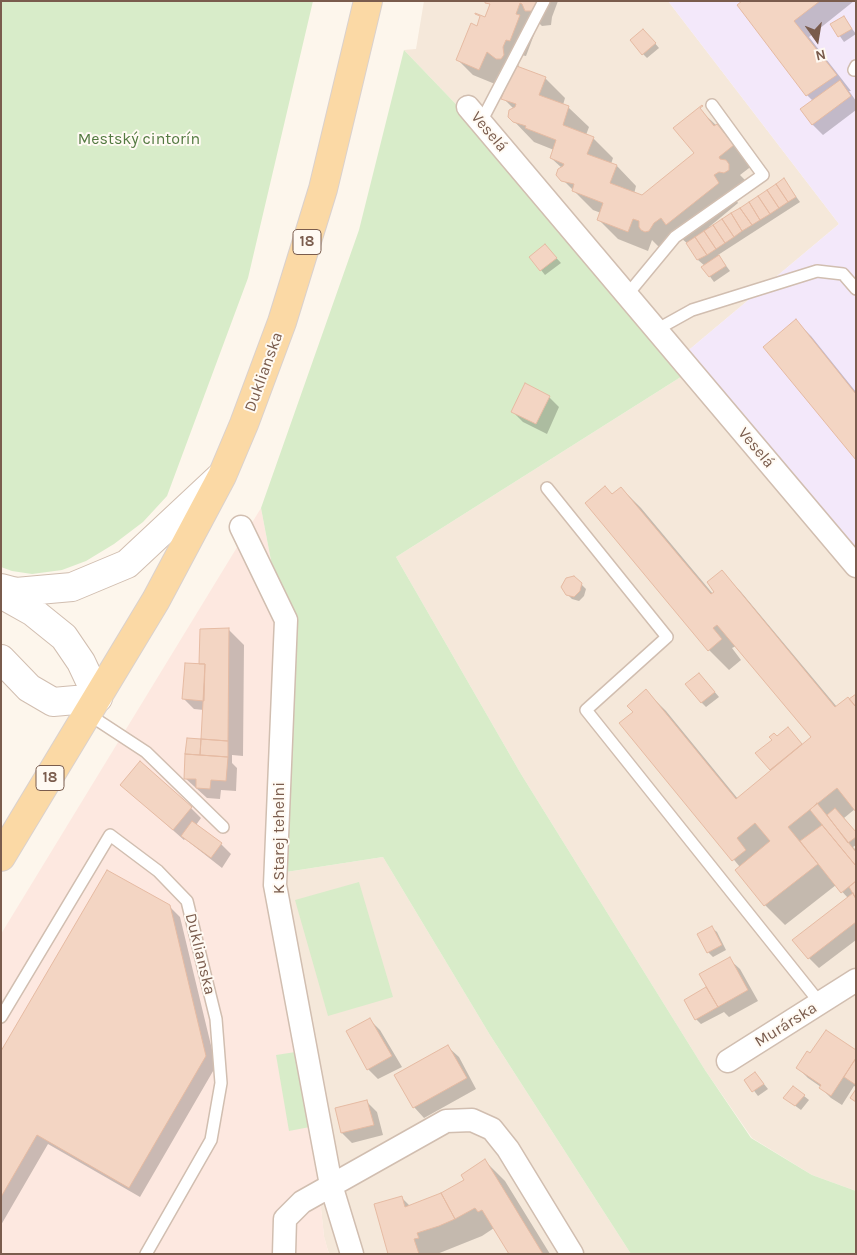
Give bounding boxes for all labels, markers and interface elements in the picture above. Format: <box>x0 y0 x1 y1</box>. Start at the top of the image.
north arrow <box>792 15 842 65</box>
text: N <box>814 46 827 65</box>
street label: Veselá <box>467 108 511 156</box>
park label: Mestský cintorín <box>78 129 200 149</box>
road number: 18 <box>293 230 321 254</box>
street label: Duklianska <box>241 330 287 414</box>
street label: Veselá <box>734 424 778 472</box>
road number: 18 <box>36 766 64 790</box>
street label: K Starej tehelni <box>269 782 289 894</box>
street label: Duklianska <box>181 911 219 997</box>
street label: Murárska <box>751 998 821 1052</box>

